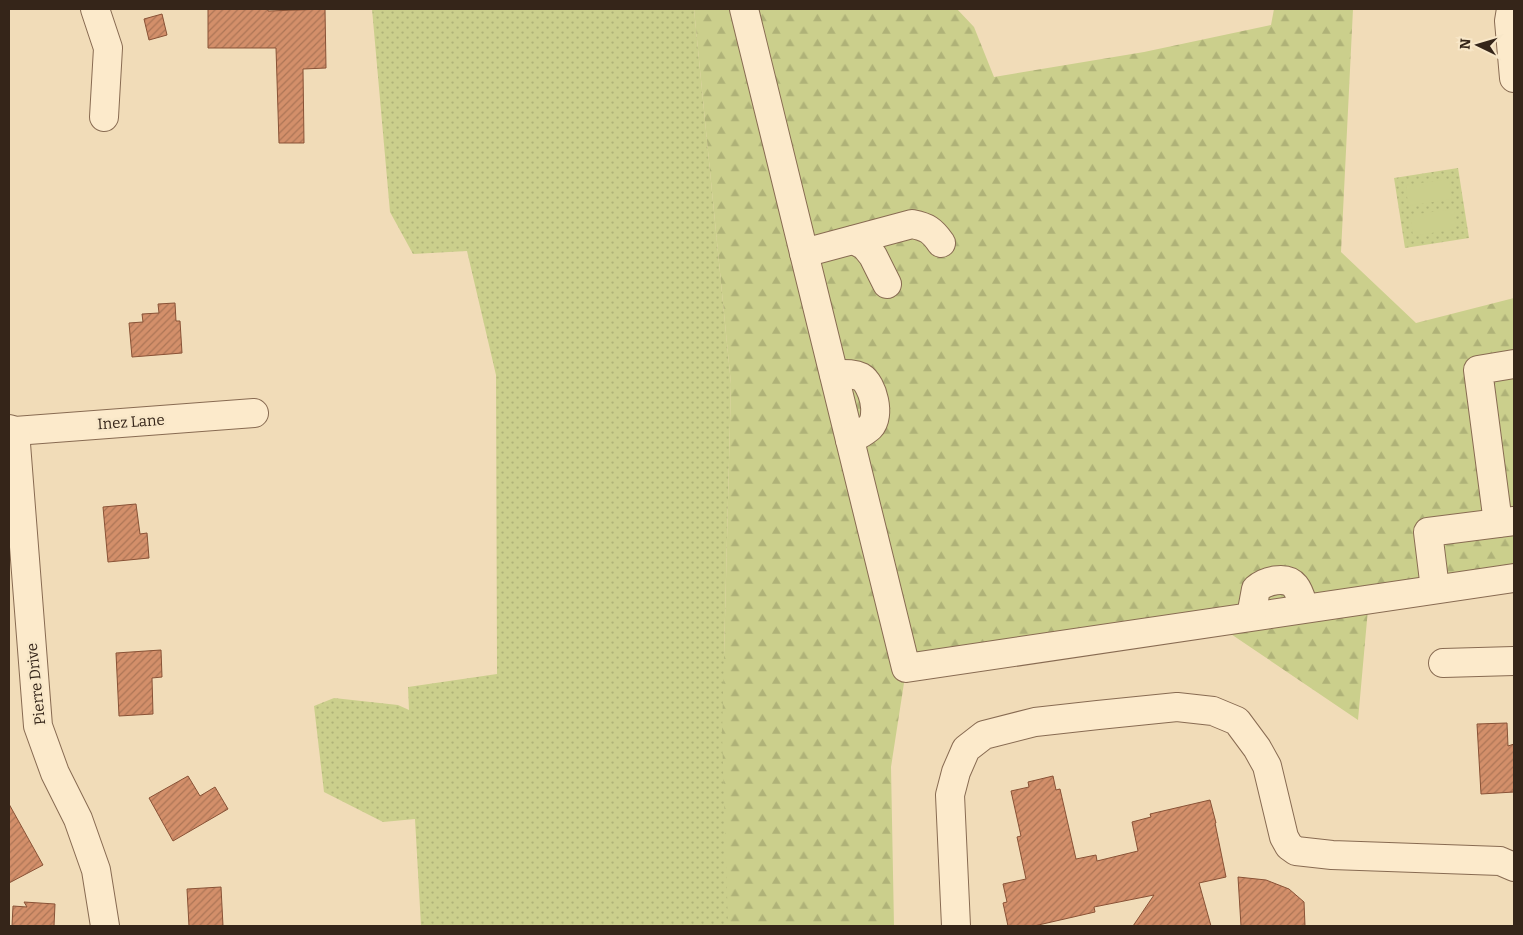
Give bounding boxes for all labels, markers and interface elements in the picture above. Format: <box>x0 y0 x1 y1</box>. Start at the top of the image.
north arrow <box>1453 20 1503 70</box>
text: N <box>1457 38 1475 50</box>
street label: Inez Lane <box>97 411 165 433</box>
street label: Pierre Drive <box>23 642 49 726</box>

